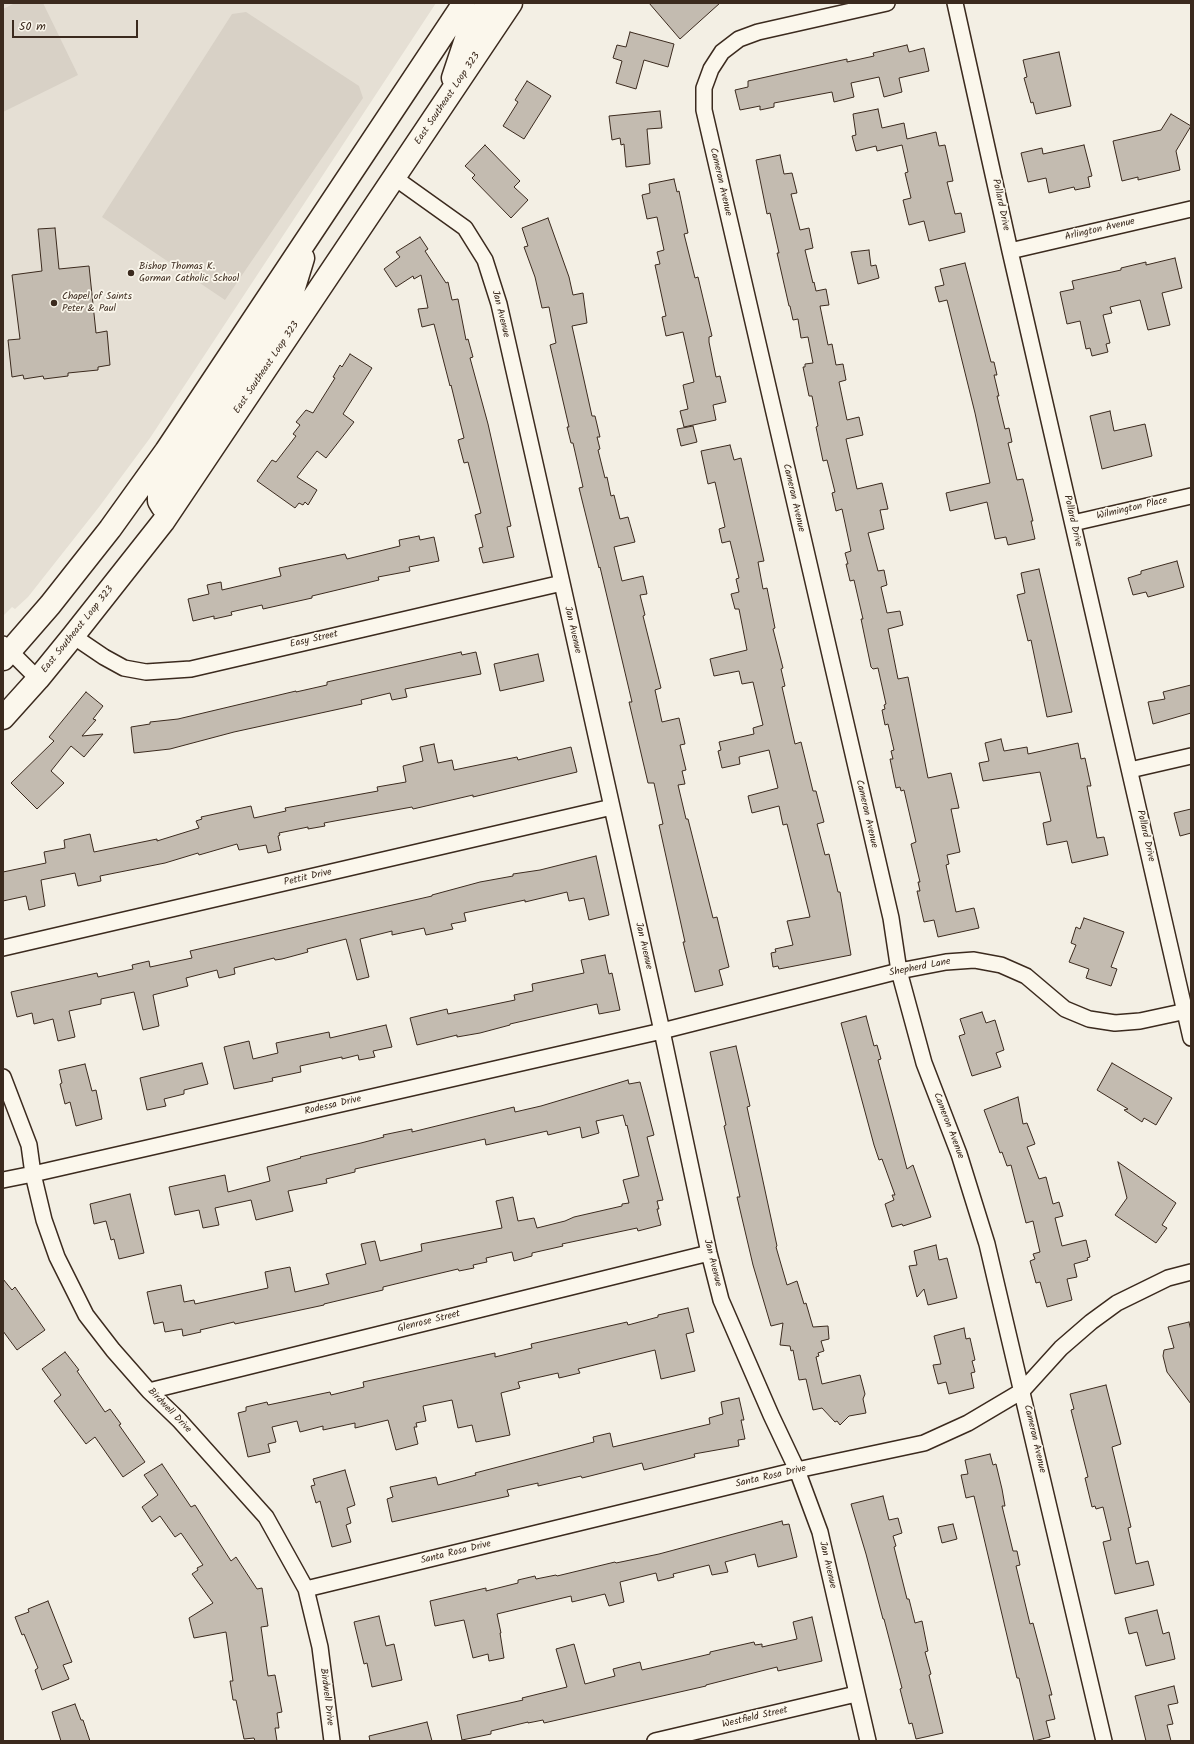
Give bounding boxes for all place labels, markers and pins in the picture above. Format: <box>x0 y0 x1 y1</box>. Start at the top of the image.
place label: Bishop Thomas K. Gorman Catholic School <box>139 261 239 284</box>
marker: Bishop Thomas K. Gorman Catholic School <box>126 268 136 278</box>
place label: Chapel of Saints Peter & Paul <box>62 291 132 314</box>
marker: Chapel of Saints Peter & Paul <box>49 298 59 308</box>

